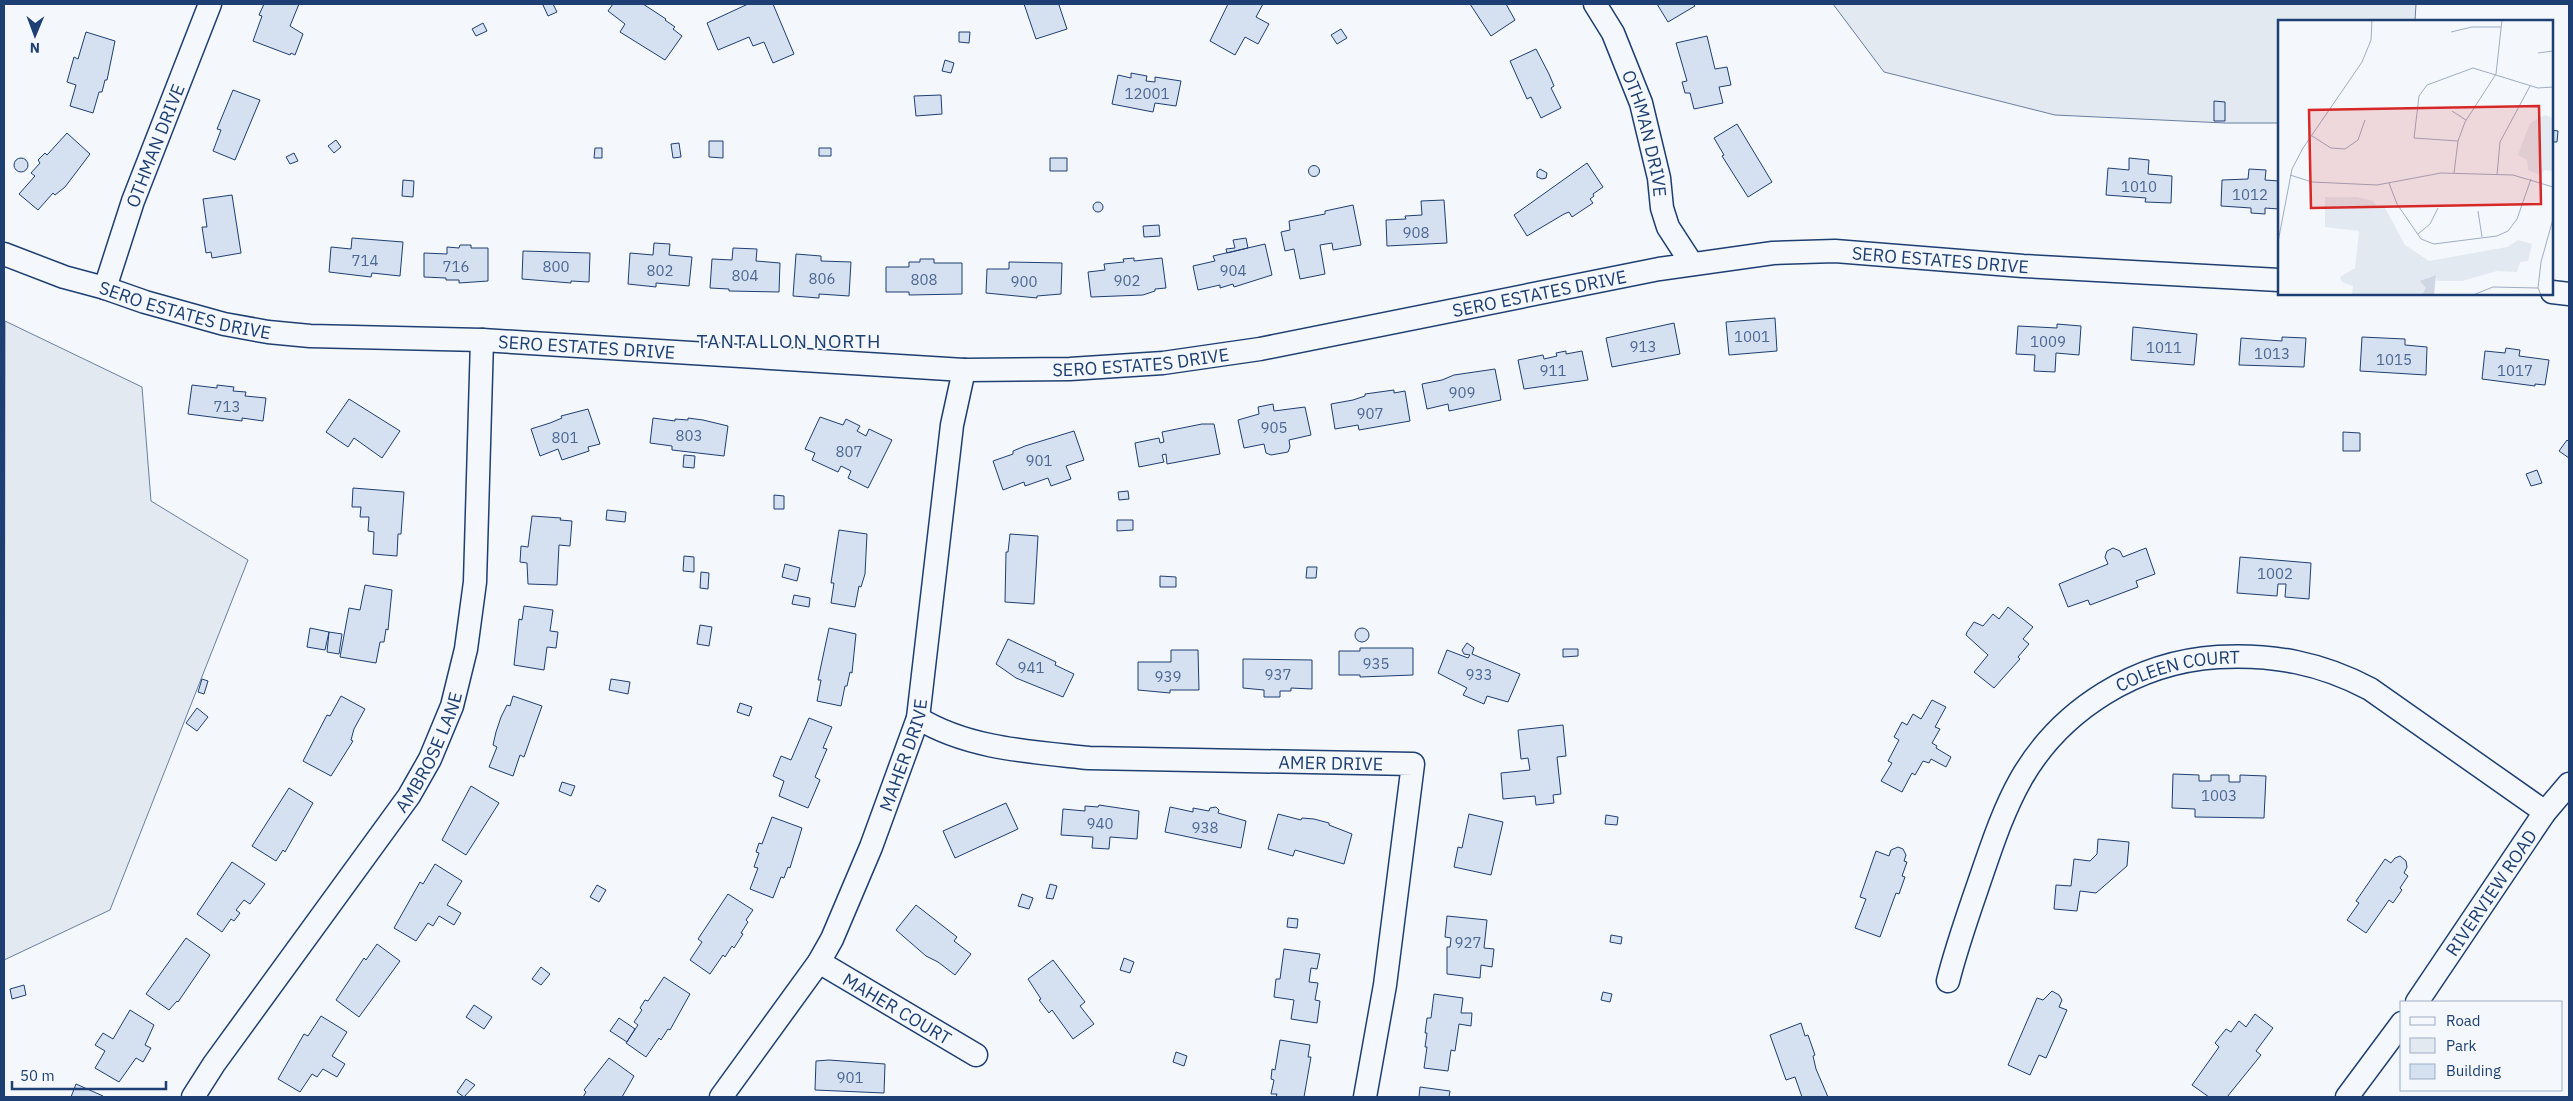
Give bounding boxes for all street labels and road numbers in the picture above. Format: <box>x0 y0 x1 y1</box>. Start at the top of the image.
street label: OTHMAN DRIVE <box>1617 66 1672 198</box>
street label: OTHMAN DRIVE <box>120 80 189 211</box>
street label: SERO ESTATES DRIVE <box>1851 241 2029 278</box>
street label: SERO ESTATES DRIVE <box>1450 264 1628 322</box>
street label: SERO ESTATES DRIVE <box>97 275 273 344</box>
street label: SERO ESTATES DRIVE <box>498 330 676 364</box>
street label: SERO ESTATES DRIVE <box>1052 342 1230 381</box>
street label: COLEEN COURT <box>2111 645 2240 697</box>
street label: AMBROSE LANE <box>390 689 467 817</box>
street label: MAHER DRIVE <box>874 698 932 814</box>
street label: AMER DRIVE <box>1278 750 1383 775</box>
street label: RIVERVIEW ROAD <box>2440 825 2542 960</box>
street label: MAHER COURT <box>839 967 956 1049</box>

